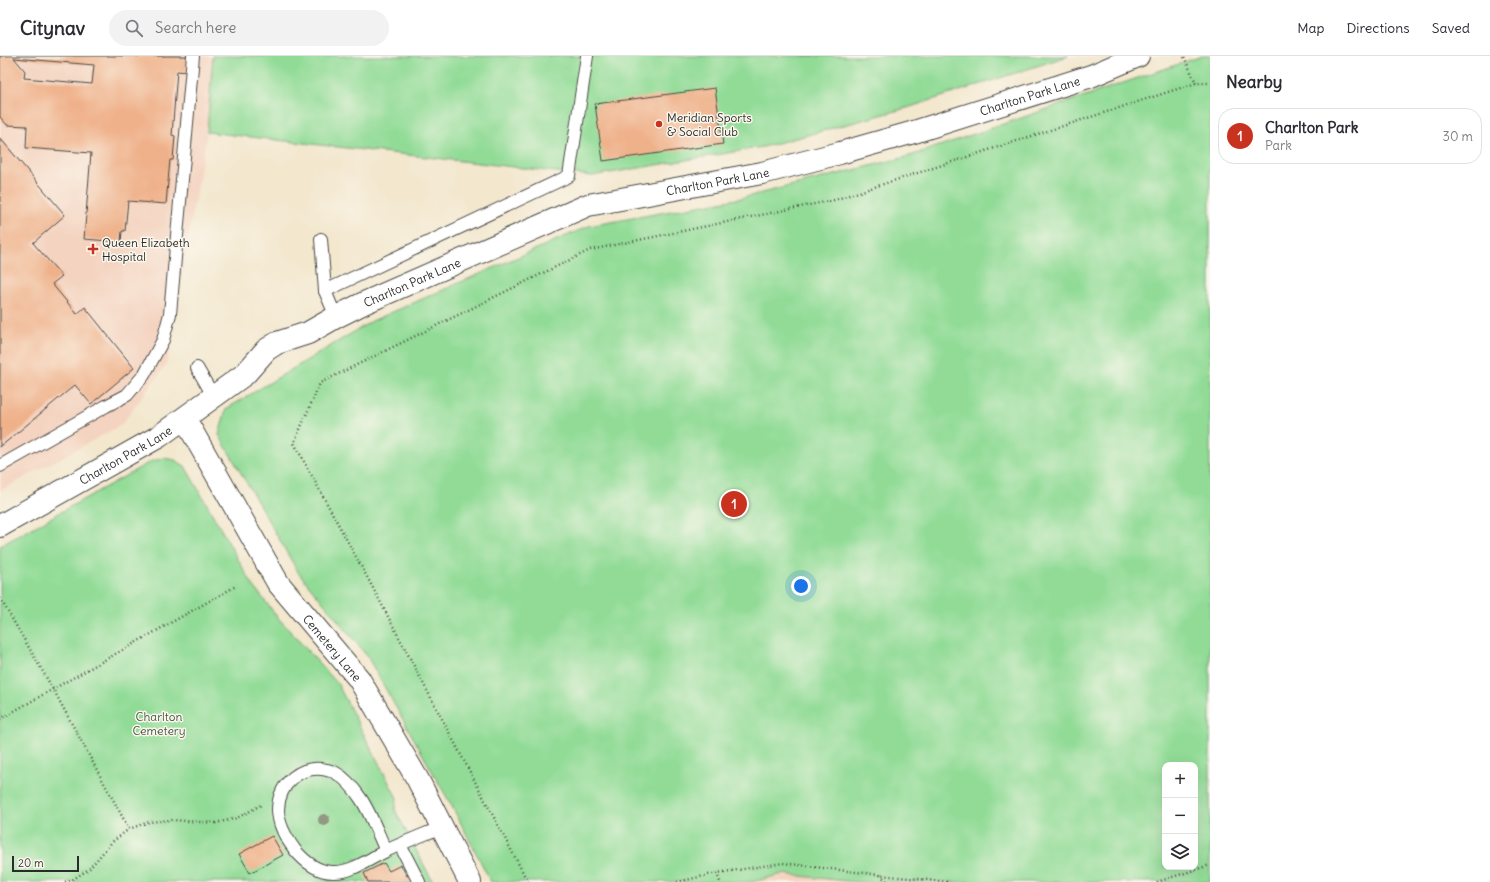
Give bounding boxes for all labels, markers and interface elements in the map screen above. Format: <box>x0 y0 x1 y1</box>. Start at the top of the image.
search box <box>109 10 389 46</box>
text: Citynav <box>20 16 85 40</box>
icon: search <box>123 17 145 39</box>
text: Search here <box>155 18 236 37</box>
text: Map <box>1297 19 1324 37</box>
text: Directions <box>1346 19 1410 37</box>
text: Saved <box>1432 19 1470 37</box>
text: Nearby <box>1226 71 1282 93</box>
street label: Charlton Park Lane <box>978 73 1082 118</box>
place label: Meridian Sports & Social Club <box>667 110 752 139</box>
text: Charlton Park <box>1265 118 1358 137</box>
marker: Meridian Sports & Social Club <box>654 119 664 129</box>
text: 1 <box>1237 128 1243 145</box>
text: 30 m <box>1443 128 1473 145</box>
text: Park <box>1265 137 1292 154</box>
street label: Charlton Park Lane <box>665 164 771 198</box>
place label: Queen Elizabeth Hospital <box>102 235 190 264</box>
marker: Queen Elizabeth Hospital <box>87 243 99 255</box>
street label: Charlton Park Lane <box>361 254 463 310</box>
street label: Charlton Park Lane <box>76 422 174 487</box>
pin: 1 <box>721 489 747 519</box>
your location <box>791 576 811 596</box>
street label: Cemetery Lane <box>300 611 365 684</box>
park label: Charlton Cemetery <box>132 709 186 738</box>
map controls <box>1162 762 1198 870</box>
button: + <box>1162 762 1198 798</box>
button: − <box>1162 798 1198 834</box>
button: layers <box>1162 834 1198 870</box>
scale bar <box>12 854 79 873</box>
text: 20 m <box>18 856 44 870</box>

